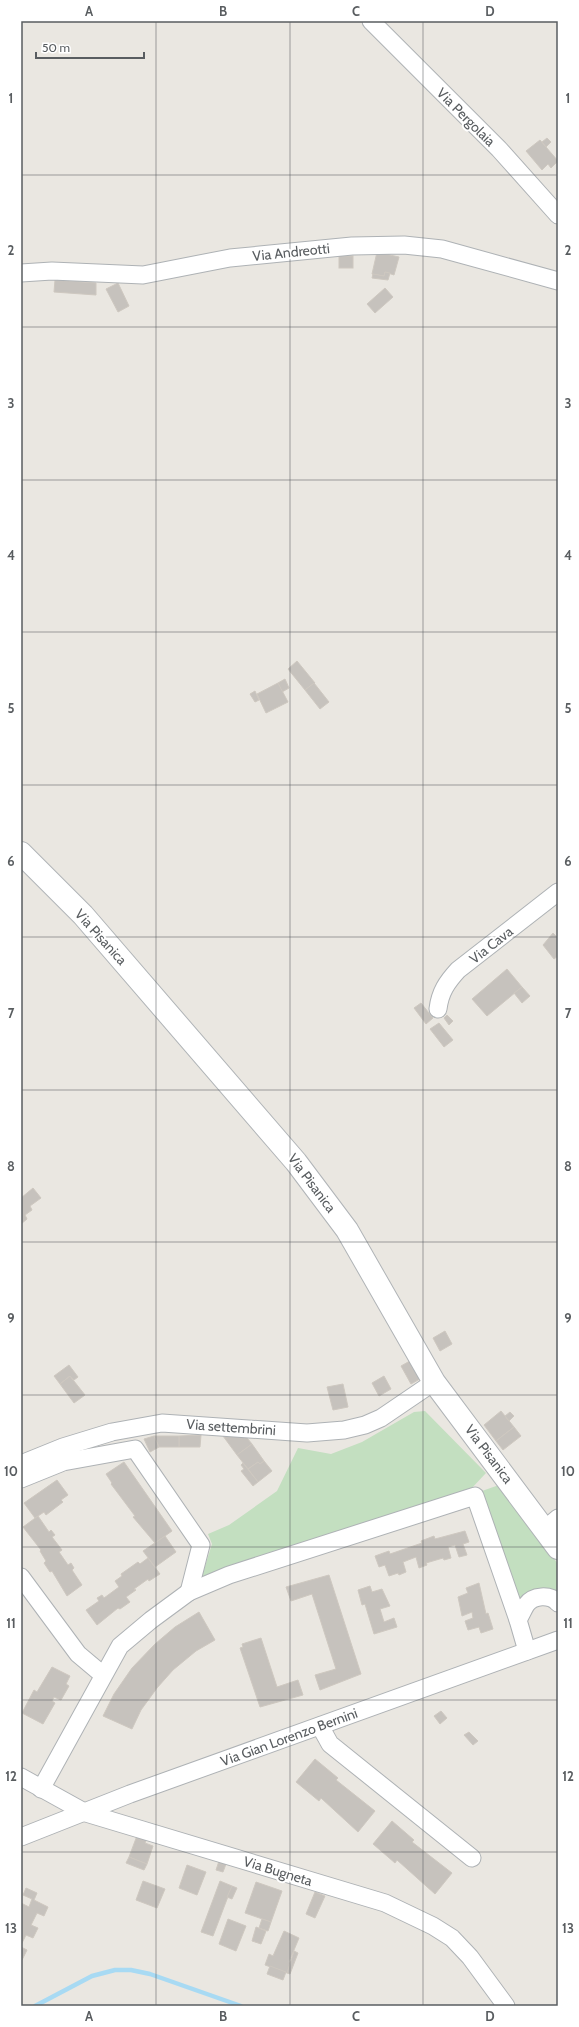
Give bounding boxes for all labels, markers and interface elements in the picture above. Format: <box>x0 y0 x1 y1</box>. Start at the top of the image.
text: A <box>85 3 94 19</box>
text: B <box>219 3 227 19</box>
text: C <box>352 3 360 19</box>
text: D <box>485 3 495 19</box>
scale bar <box>36 34 144 60</box>
text: 50 m <box>42 40 70 55</box>
street label: Via Pergolaia <box>433 84 499 150</box>
text: 1 <box>9 90 13 106</box>
text: 1 <box>566 90 570 106</box>
street label: Via Andreotti <box>251 239 331 265</box>
text: 2 <box>8 242 15 258</box>
text: 2 <box>565 242 572 258</box>
text: 3 <box>7 395 15 411</box>
text: 3 <box>564 395 572 411</box>
text: 4 <box>7 547 15 563</box>
text: 4 <box>564 547 572 563</box>
text: 5 <box>8 700 15 716</box>
text: 5 <box>565 700 572 716</box>
text: 6 <box>7 853 15 869</box>
text: 6 <box>564 853 572 869</box>
street label: Via Pisanica <box>71 905 131 969</box>
street label: Via Cava <box>466 922 517 968</box>
text: 7 <box>8 1005 15 1021</box>
text: 7 <box>565 1005 572 1021</box>
street label: Via Pisanica <box>284 1150 340 1216</box>
text: 8 <box>7 1158 15 1174</box>
text: 8 <box>564 1158 572 1174</box>
text: 9 <box>7 1310 15 1326</box>
text: 9 <box>564 1310 572 1326</box>
street label: Via settembrini <box>186 1415 276 1439</box>
street label: Via Pisanica <box>461 1421 517 1487</box>
text: 10 <box>4 1463 18 1479</box>
text: 10 <box>561 1463 575 1479</box>
text: 11 <box>6 1615 16 1631</box>
text: 11 <box>563 1615 573 1631</box>
street label: Via Gian Lorenzo Bernini <box>218 1704 360 1770</box>
text: 12 <box>5 1768 17 1784</box>
text: 12 <box>562 1768 574 1784</box>
street label: Via Bugneta <box>241 1852 315 1890</box>
text: 13 <box>5 1920 17 1936</box>
text: 13 <box>562 1920 574 1936</box>
text: A <box>85 2008 94 2024</box>
text: B <box>219 2008 227 2024</box>
text: C <box>352 2008 360 2024</box>
text: D <box>485 2008 495 2024</box>

